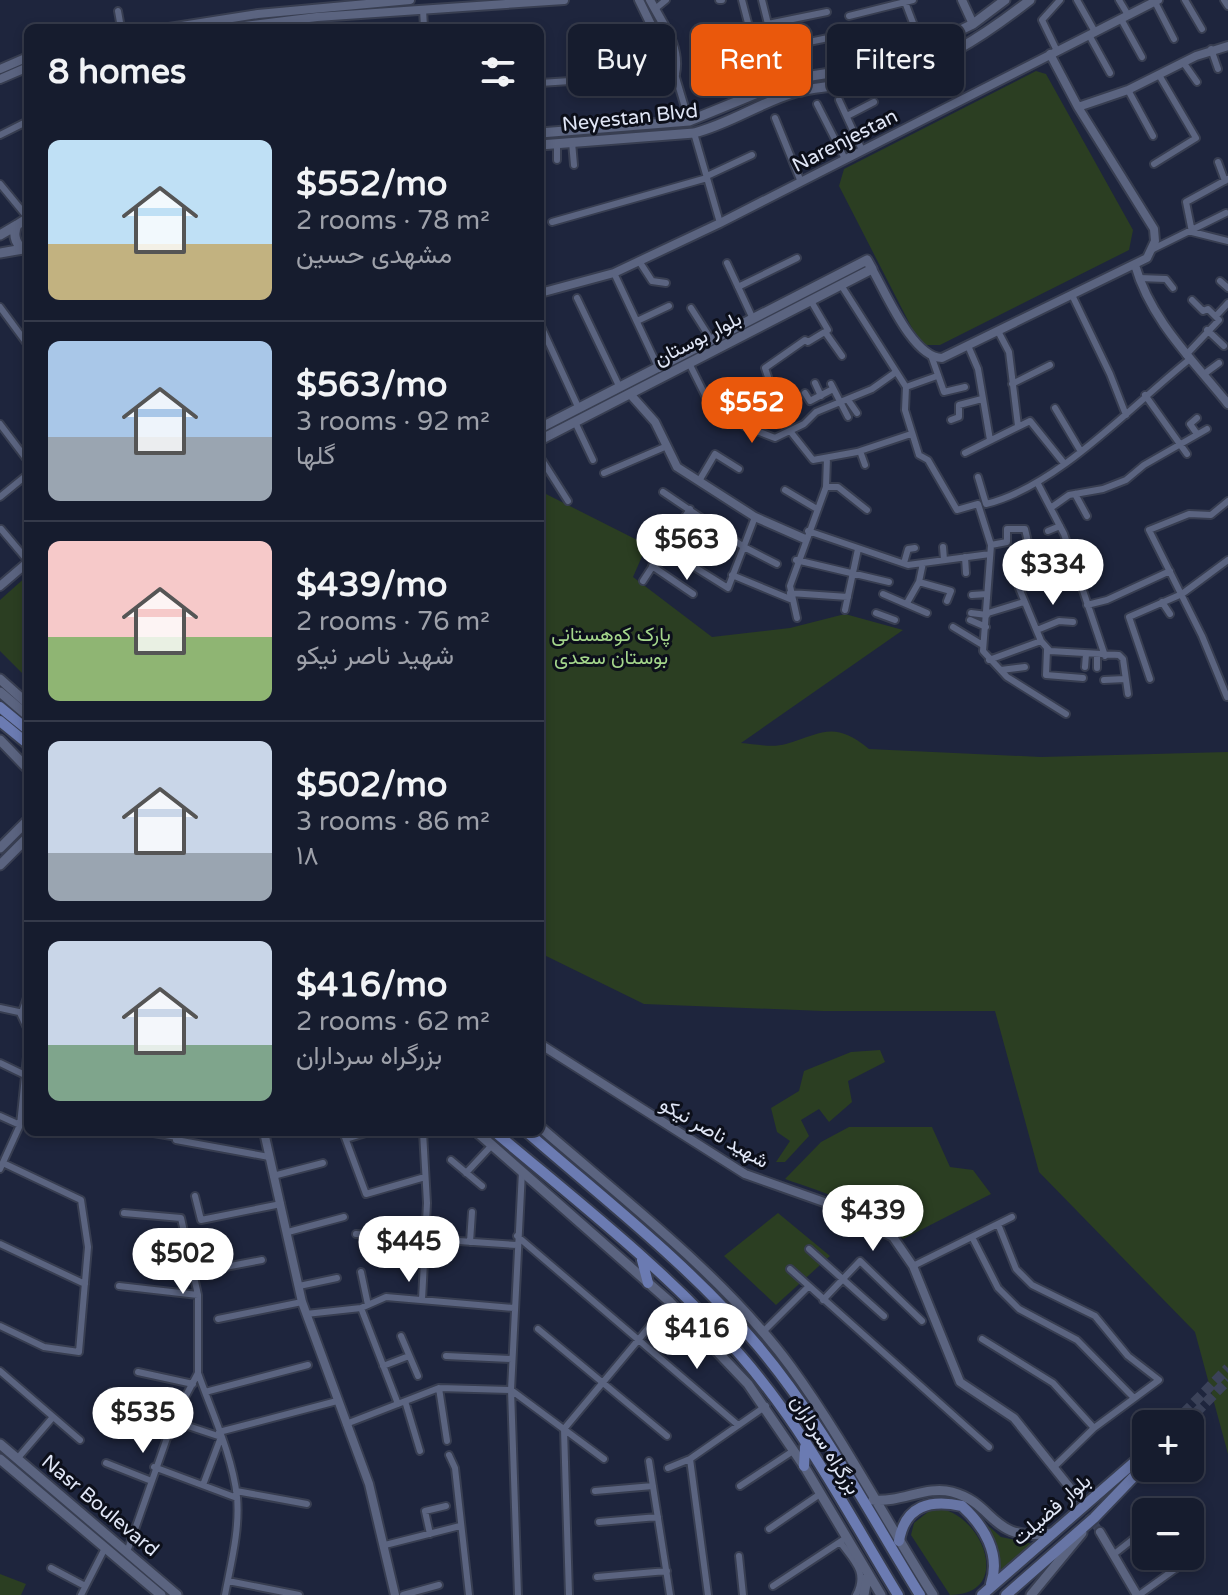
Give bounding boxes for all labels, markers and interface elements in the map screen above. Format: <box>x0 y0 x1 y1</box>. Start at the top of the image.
chip: Buy <box>568 24 675 96</box>
chip: Rent <box>691 24 811 96</box>
chip: Filters <box>827 24 964 96</box>
icon: filters <box>476 50 520 94</box>
text: 8 homes <box>48 52 186 93</box>
street label: Neyestan Blvd <box>561 99 699 137</box>
street label: Narenjestan <box>788 104 902 178</box>
text: $552/mo <box>296 164 447 205</box>
icon: home <box>112 172 208 268</box>
text: 2 rooms · 78 m² <box>296 205 490 236</box>
text: مشهدی حسین <box>296 239 452 270</box>
street label: بلوار بوستان <box>650 307 746 371</box>
text: $563/mo <box>296 365 447 406</box>
icon: home <box>112 373 208 469</box>
pin: $552 <box>705 377 799 445</box>
text: $552 <box>719 387 785 418</box>
text: 3 rooms · 92 m² <box>296 406 490 437</box>
text: گلها <box>296 440 336 471</box>
pin: $563 <box>640 514 734 582</box>
text: $563 <box>654 524 720 555</box>
pin: $334 <box>1006 539 1100 607</box>
text: $334 <box>1020 549 1086 580</box>
text: $439/mo <box>296 565 447 606</box>
icon: home <box>112 573 208 669</box>
text: 2 rooms · 76 m² <box>296 606 490 637</box>
park label: پارک کوهستانی بوستان سعدی <box>551 623 671 670</box>
text: شهید ناصر نیکو <box>296 640 454 671</box>
text: $502/mo <box>296 765 447 806</box>
icon: home <box>112 773 208 869</box>
text: 3 rooms · 86 m² <box>296 806 490 837</box>
text: ۱۸ <box>296 840 319 871</box>
text: $416/mo <box>296 965 447 1006</box>
icon: home <box>112 973 208 1069</box>
text: 2 rooms · 62 m² <box>296 1006 490 1037</box>
text: بزرگراه سرداران <box>296 1040 442 1071</box>
street label: شهید ناصر نیکو <box>655 1092 773 1174</box>
pin: $439 <box>826 1185 920 1253</box>
text: $439 <box>840 1195 906 1226</box>
pin: $445 <box>362 1216 456 1284</box>
text: $445 <box>376 1226 442 1257</box>
pin: $502 <box>136 1228 230 1296</box>
text: $502 <box>150 1238 216 1269</box>
pin: $416 <box>650 1303 744 1371</box>
text: $416 <box>664 1313 730 1344</box>
pin: $535 <box>96 1387 190 1455</box>
street label: بزرگراه سرداران <box>785 1391 865 1499</box>
text: $535 <box>110 1397 176 1428</box>
map controls <box>1132 1410 1204 1570</box>
button: + <box>1132 1410 1204 1482</box>
street label: Nasr Boulevard <box>36 1450 164 1562</box>
street label: بلوار فضیلت <box>1008 1469 1096 1551</box>
button: − <box>1132 1498 1204 1570</box>

